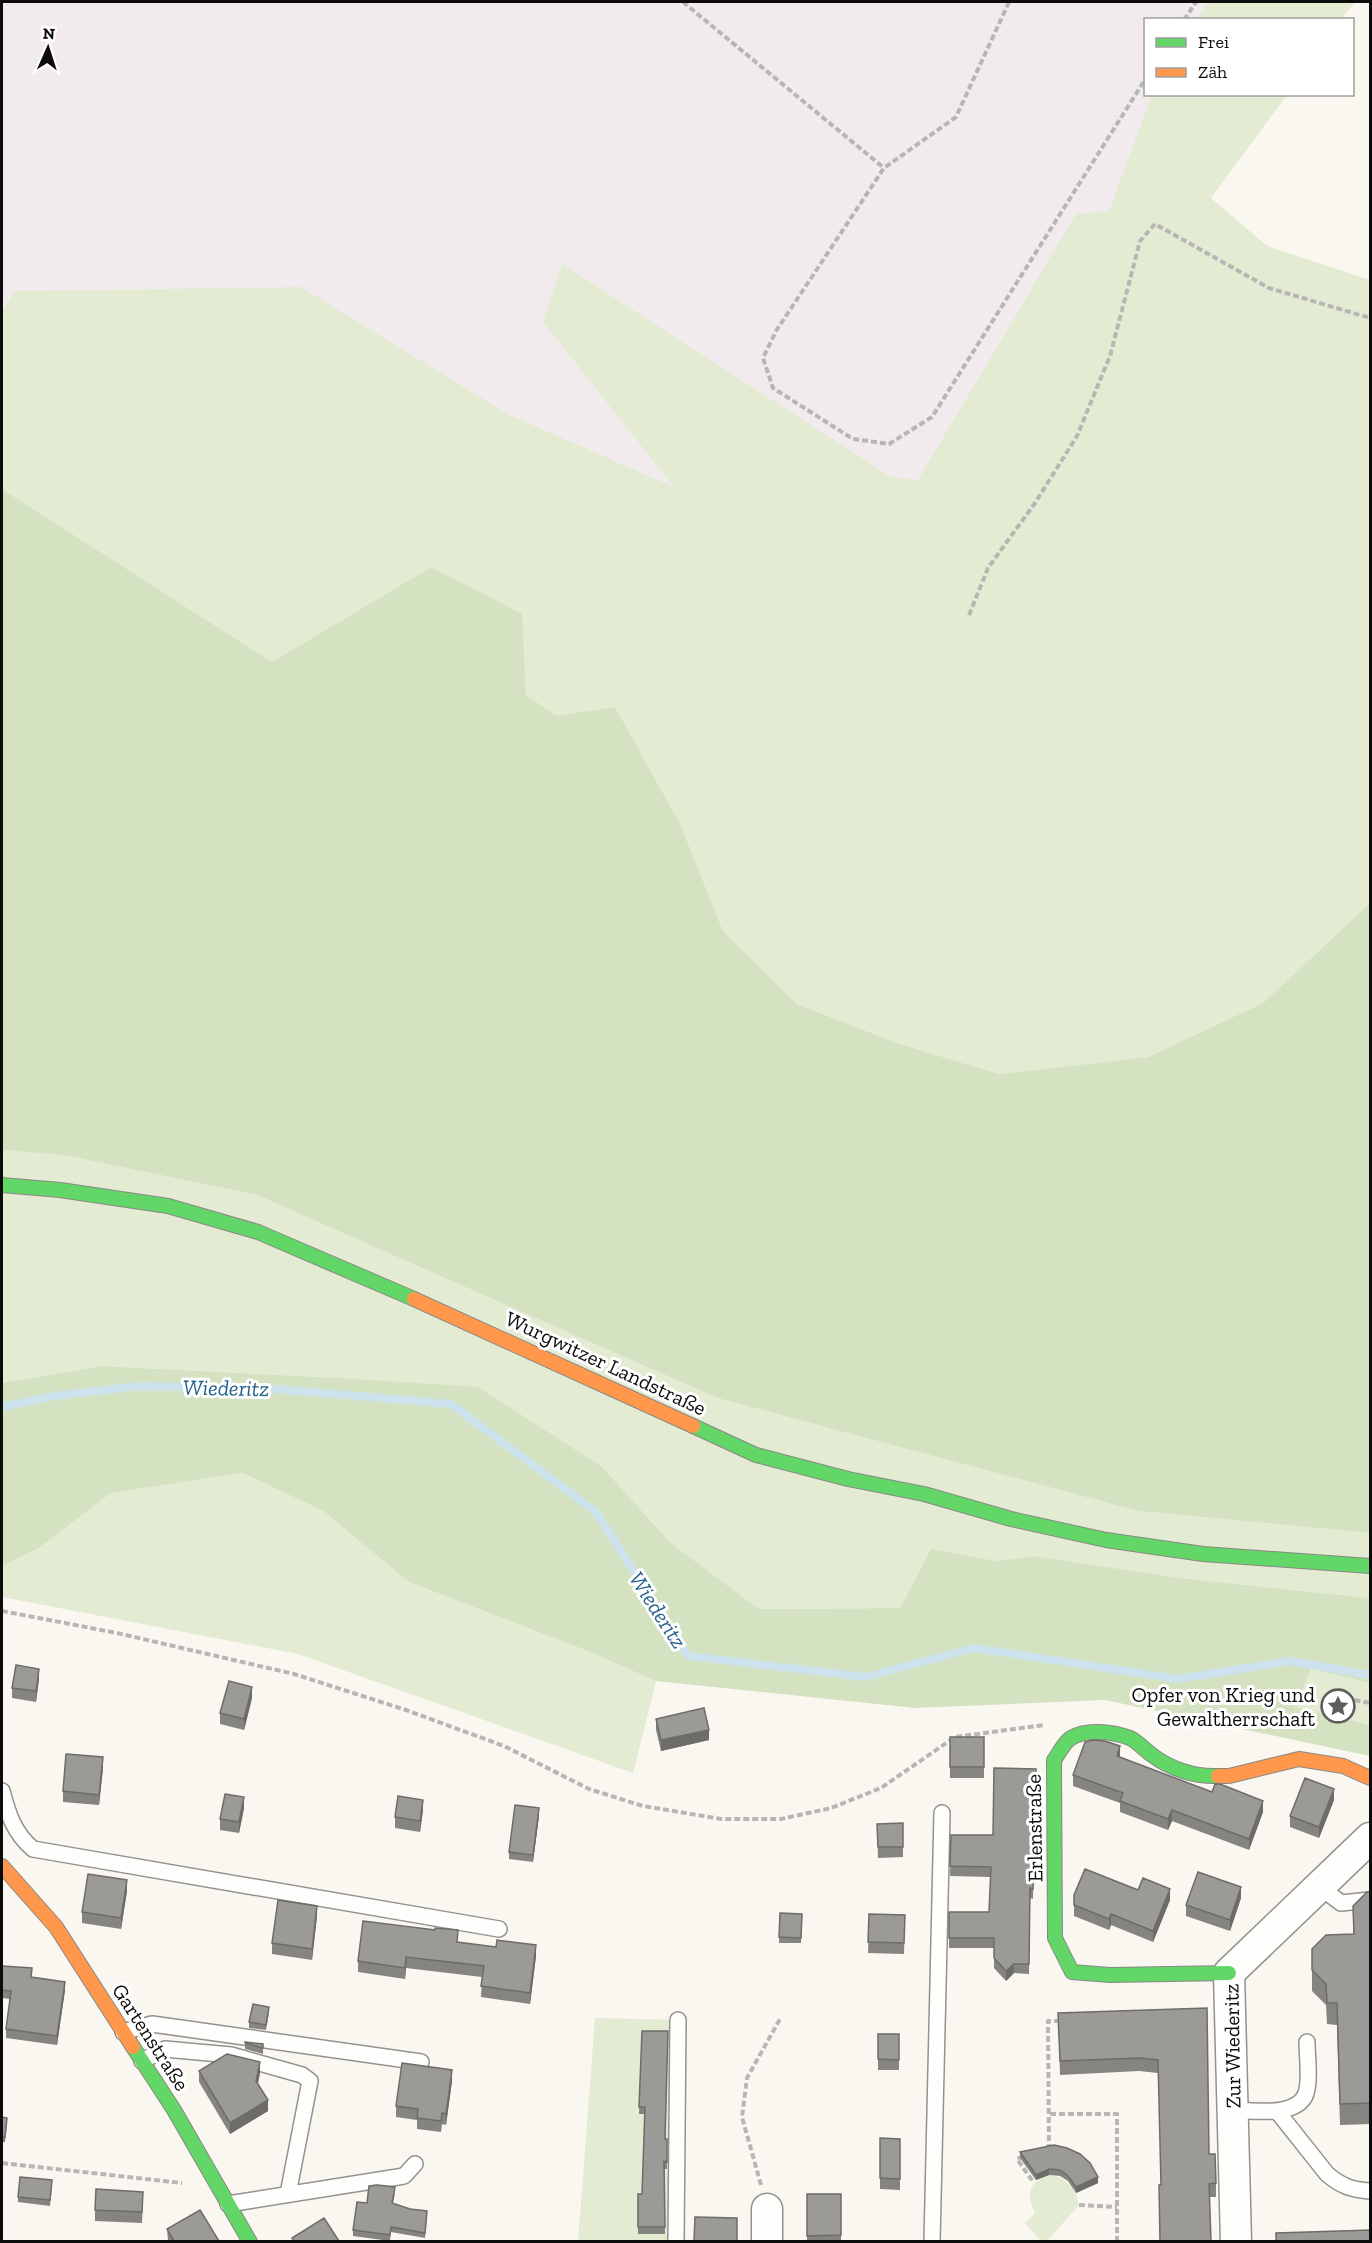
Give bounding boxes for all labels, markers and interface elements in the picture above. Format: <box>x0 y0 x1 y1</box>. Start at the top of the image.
north arrow <box>18 18 78 78</box>
legend <box>1144 18 1354 96</box>
text: N <box>42 24 55 43</box>
text: Frei <box>1198 31 1229 53</box>
text: Zäh <box>1198 61 1227 83</box>
street label: Wurgwitzer Landstraße <box>502 1306 710 1421</box>
water label: Wiederitz <box>183 1374 270 1402</box>
water label: Wiederitz <box>623 1566 693 1654</box>
place label: Opfer von Krieg und Gewaltherrschaft <box>1131 1682 1315 1731</box>
place icon: Opfer von Krieg und Gewaltherrschaft <box>1320 1688 1356 1724</box>
street label: Erlenstraße <box>1021 1774 1047 1882</box>
street label: Gartenstraße <box>107 1979 195 2095</box>
street label: Zur Wiederitz <box>1218 1983 1246 2109</box>

